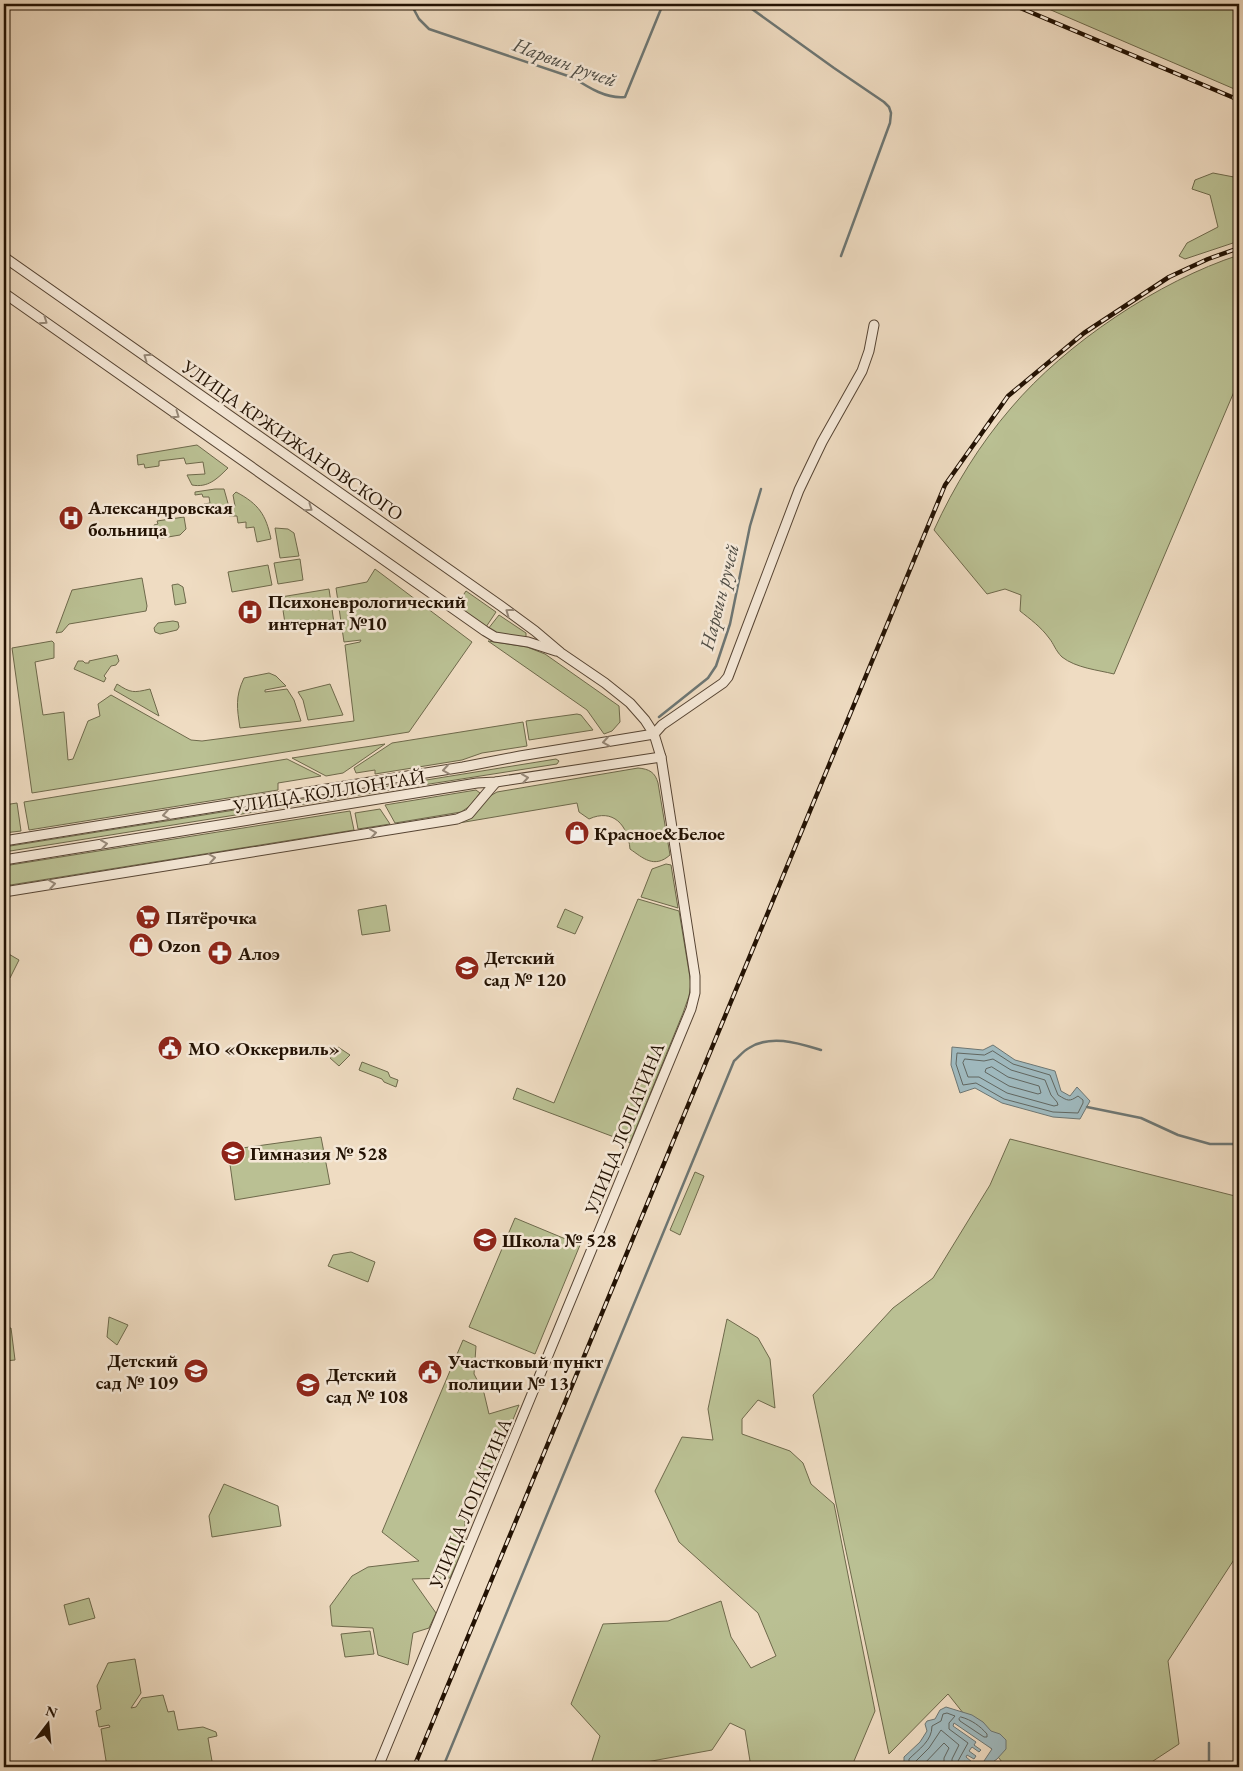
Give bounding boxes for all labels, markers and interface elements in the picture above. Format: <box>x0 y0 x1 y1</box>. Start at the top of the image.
water label: Нарвин ручей <box>509 31 620 93</box>
one-way arrow <box>38 315 47 324</box>
one-way arrow <box>143 354 153 363</box>
street label: УЛИЦА КРЖИЖАНОВСКОГО <box>176 354 408 527</box>
one-way arrow <box>171 409 180 418</box>
place label: Александровская больница <box>87 495 233 542</box>
one-way arrow <box>304 502 313 511</box>
hospital icon: Александровская больница <box>58 505 84 531</box>
water label: Нарвин ручей <box>693 541 745 654</box>
place label: Психоневрологический интернат №10 <box>268 589 466 636</box>
hospital icon: Психоневрологический интернат №10 <box>237 599 263 625</box>
one-way arrow <box>505 609 515 618</box>
one-way arrow <box>601 736 609 747</box>
street label: УЛИЦА КОЛЛОНТАЙ <box>231 764 427 819</box>
one-way arrow <box>441 764 450 774</box>
one-way arrow <box>521 773 529 784</box>
one-way arrow <box>162 809 171 819</box>
shop icon: Красное&Белое <box>564 820 590 846</box>
place label: Красное&Белое <box>594 821 725 846</box>
one-way arrow <box>368 828 377 838</box>
one-way arrow <box>99 839 108 849</box>
one-way arrow <box>208 854 217 864</box>
one-way arrow <box>48 880 56 890</box>
supermarket icon: Пятёрочка <box>135 904 161 930</box>
place label: Пятёрочка <box>166 905 258 930</box>
shop icon: Ozon <box>128 932 154 958</box>
place label: Ozon <box>158 933 201 958</box>
pharmacy icon: Алоэ <box>207 940 233 966</box>
place label: Алоэ <box>237 941 280 966</box>
place label: Детский сад № 120 <box>484 945 566 992</box>
school or university icon: Детский сад № 120 <box>454 955 480 981</box>
public building icon: МО «Оккервиль» <box>157 1035 183 1061</box>
place label: МО «Оккервиль» <box>188 1036 340 1061</box>
street label: УЛИЦА ЛОПАТИНА <box>578 1038 671 1219</box>
school or university icon: Гимназия № 528 <box>220 1140 246 1166</box>
place label: Гимназия № 528 <box>250 1141 387 1166</box>
school or university icon: Школа № 528 <box>472 1227 498 1253</box>
place label: Школа № 528 <box>502 1228 616 1253</box>
place label: Детский сад № 109 <box>96 1348 178 1395</box>
place label: Участковый пункт полиции № 13 <box>447 1349 603 1396</box>
school or university icon: Детский сад № 109 <box>183 1358 209 1384</box>
public building icon: Участковый пункт полиции № 13 <box>417 1359 443 1385</box>
place label: Детский сад № 108 <box>326 1362 408 1409</box>
school or university icon: Детский сад № 108 <box>295 1372 321 1398</box>
street label: УЛИЦА ЛОПАТИНА <box>423 1413 518 1593</box>
north arrow <box>22 1698 72 1748</box>
text: N <box>44 1701 60 1722</box>

